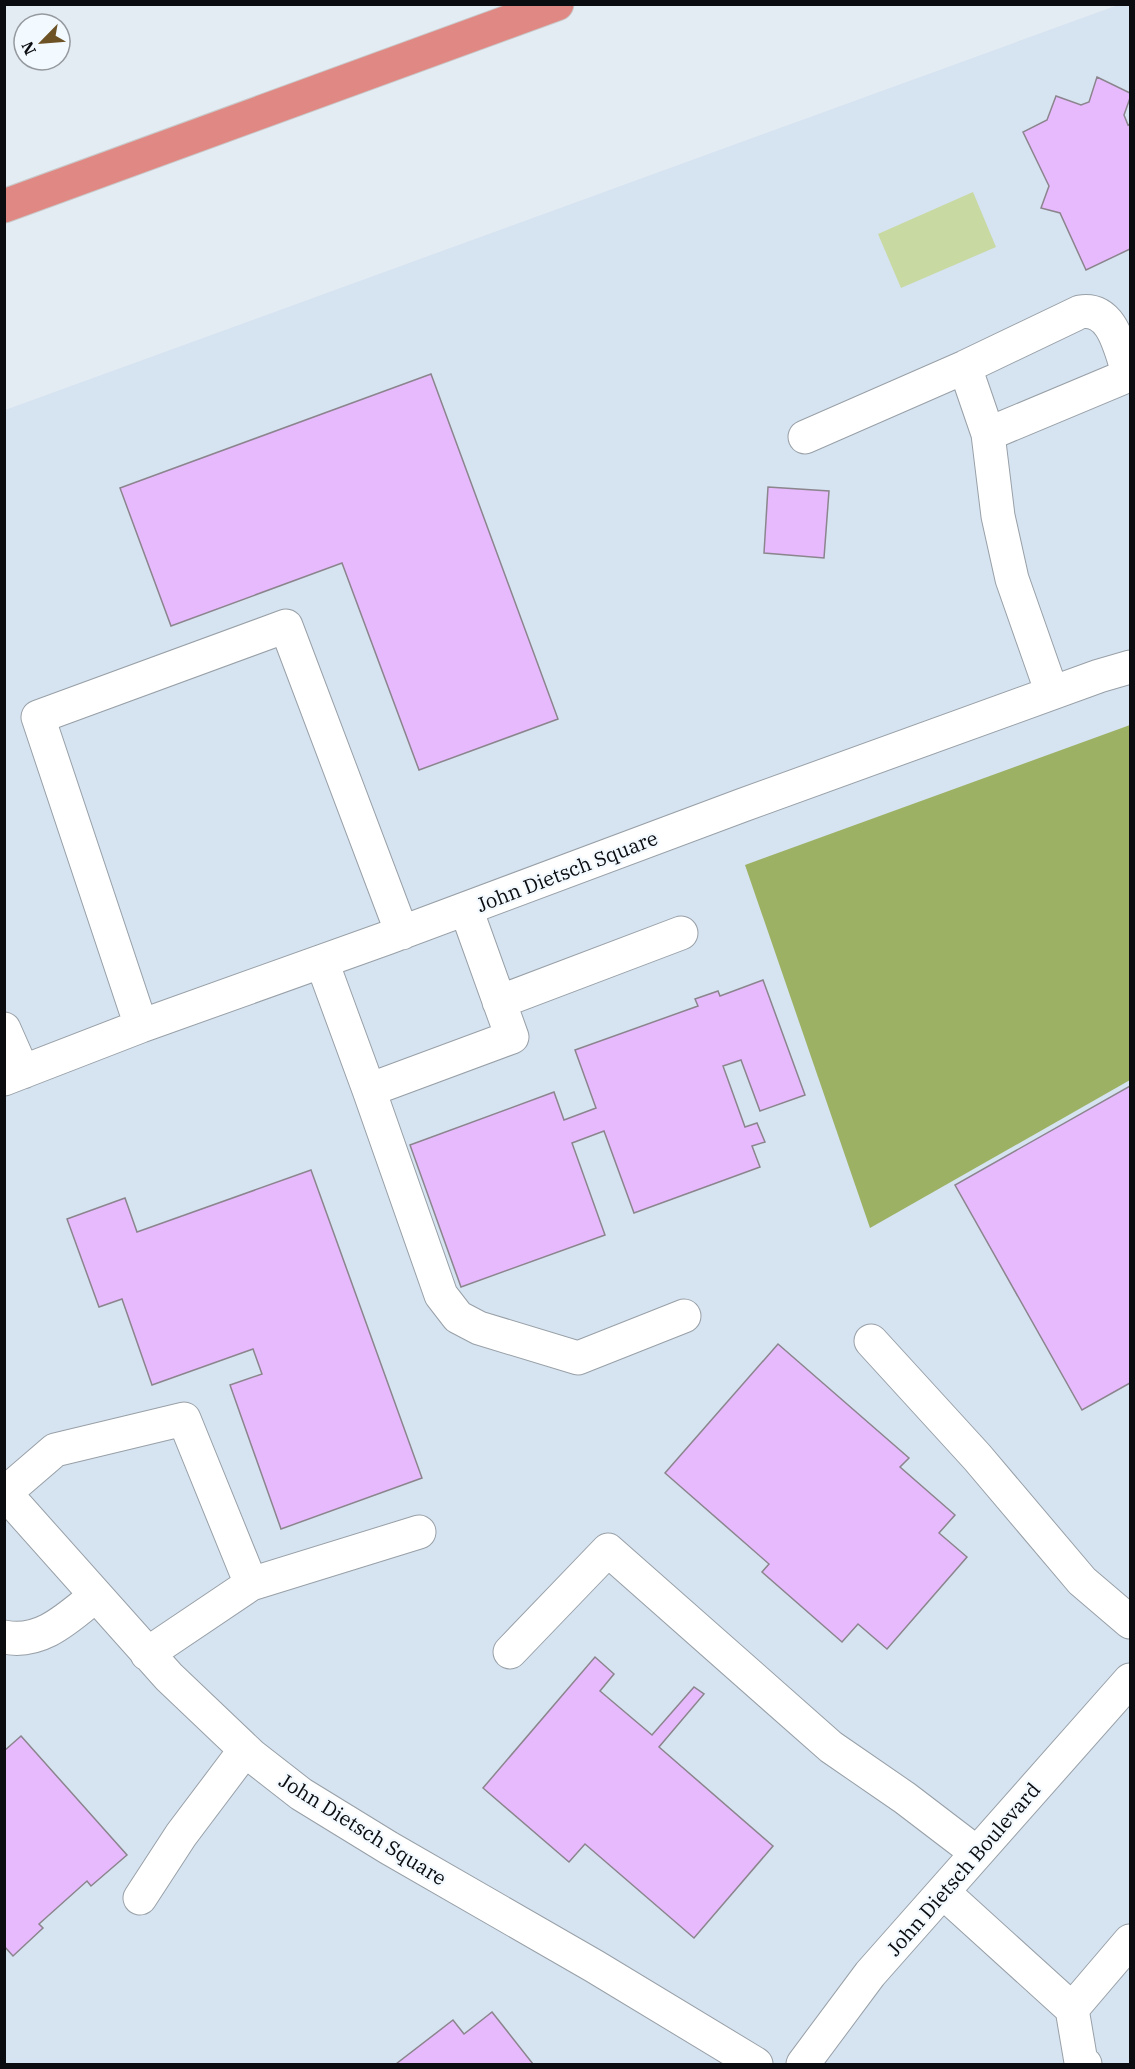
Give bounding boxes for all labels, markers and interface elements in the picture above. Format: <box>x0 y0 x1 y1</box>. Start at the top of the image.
north arrow <box>12 12 72 72</box>
text: N <box>17 38 40 58</box>
street label: John Dietsch Square <box>472 824 662 918</box>
street label: John Dietsch Square <box>274 1767 452 1891</box>
street label: John Dietsch Boulevard <box>880 1776 1046 1962</box>

